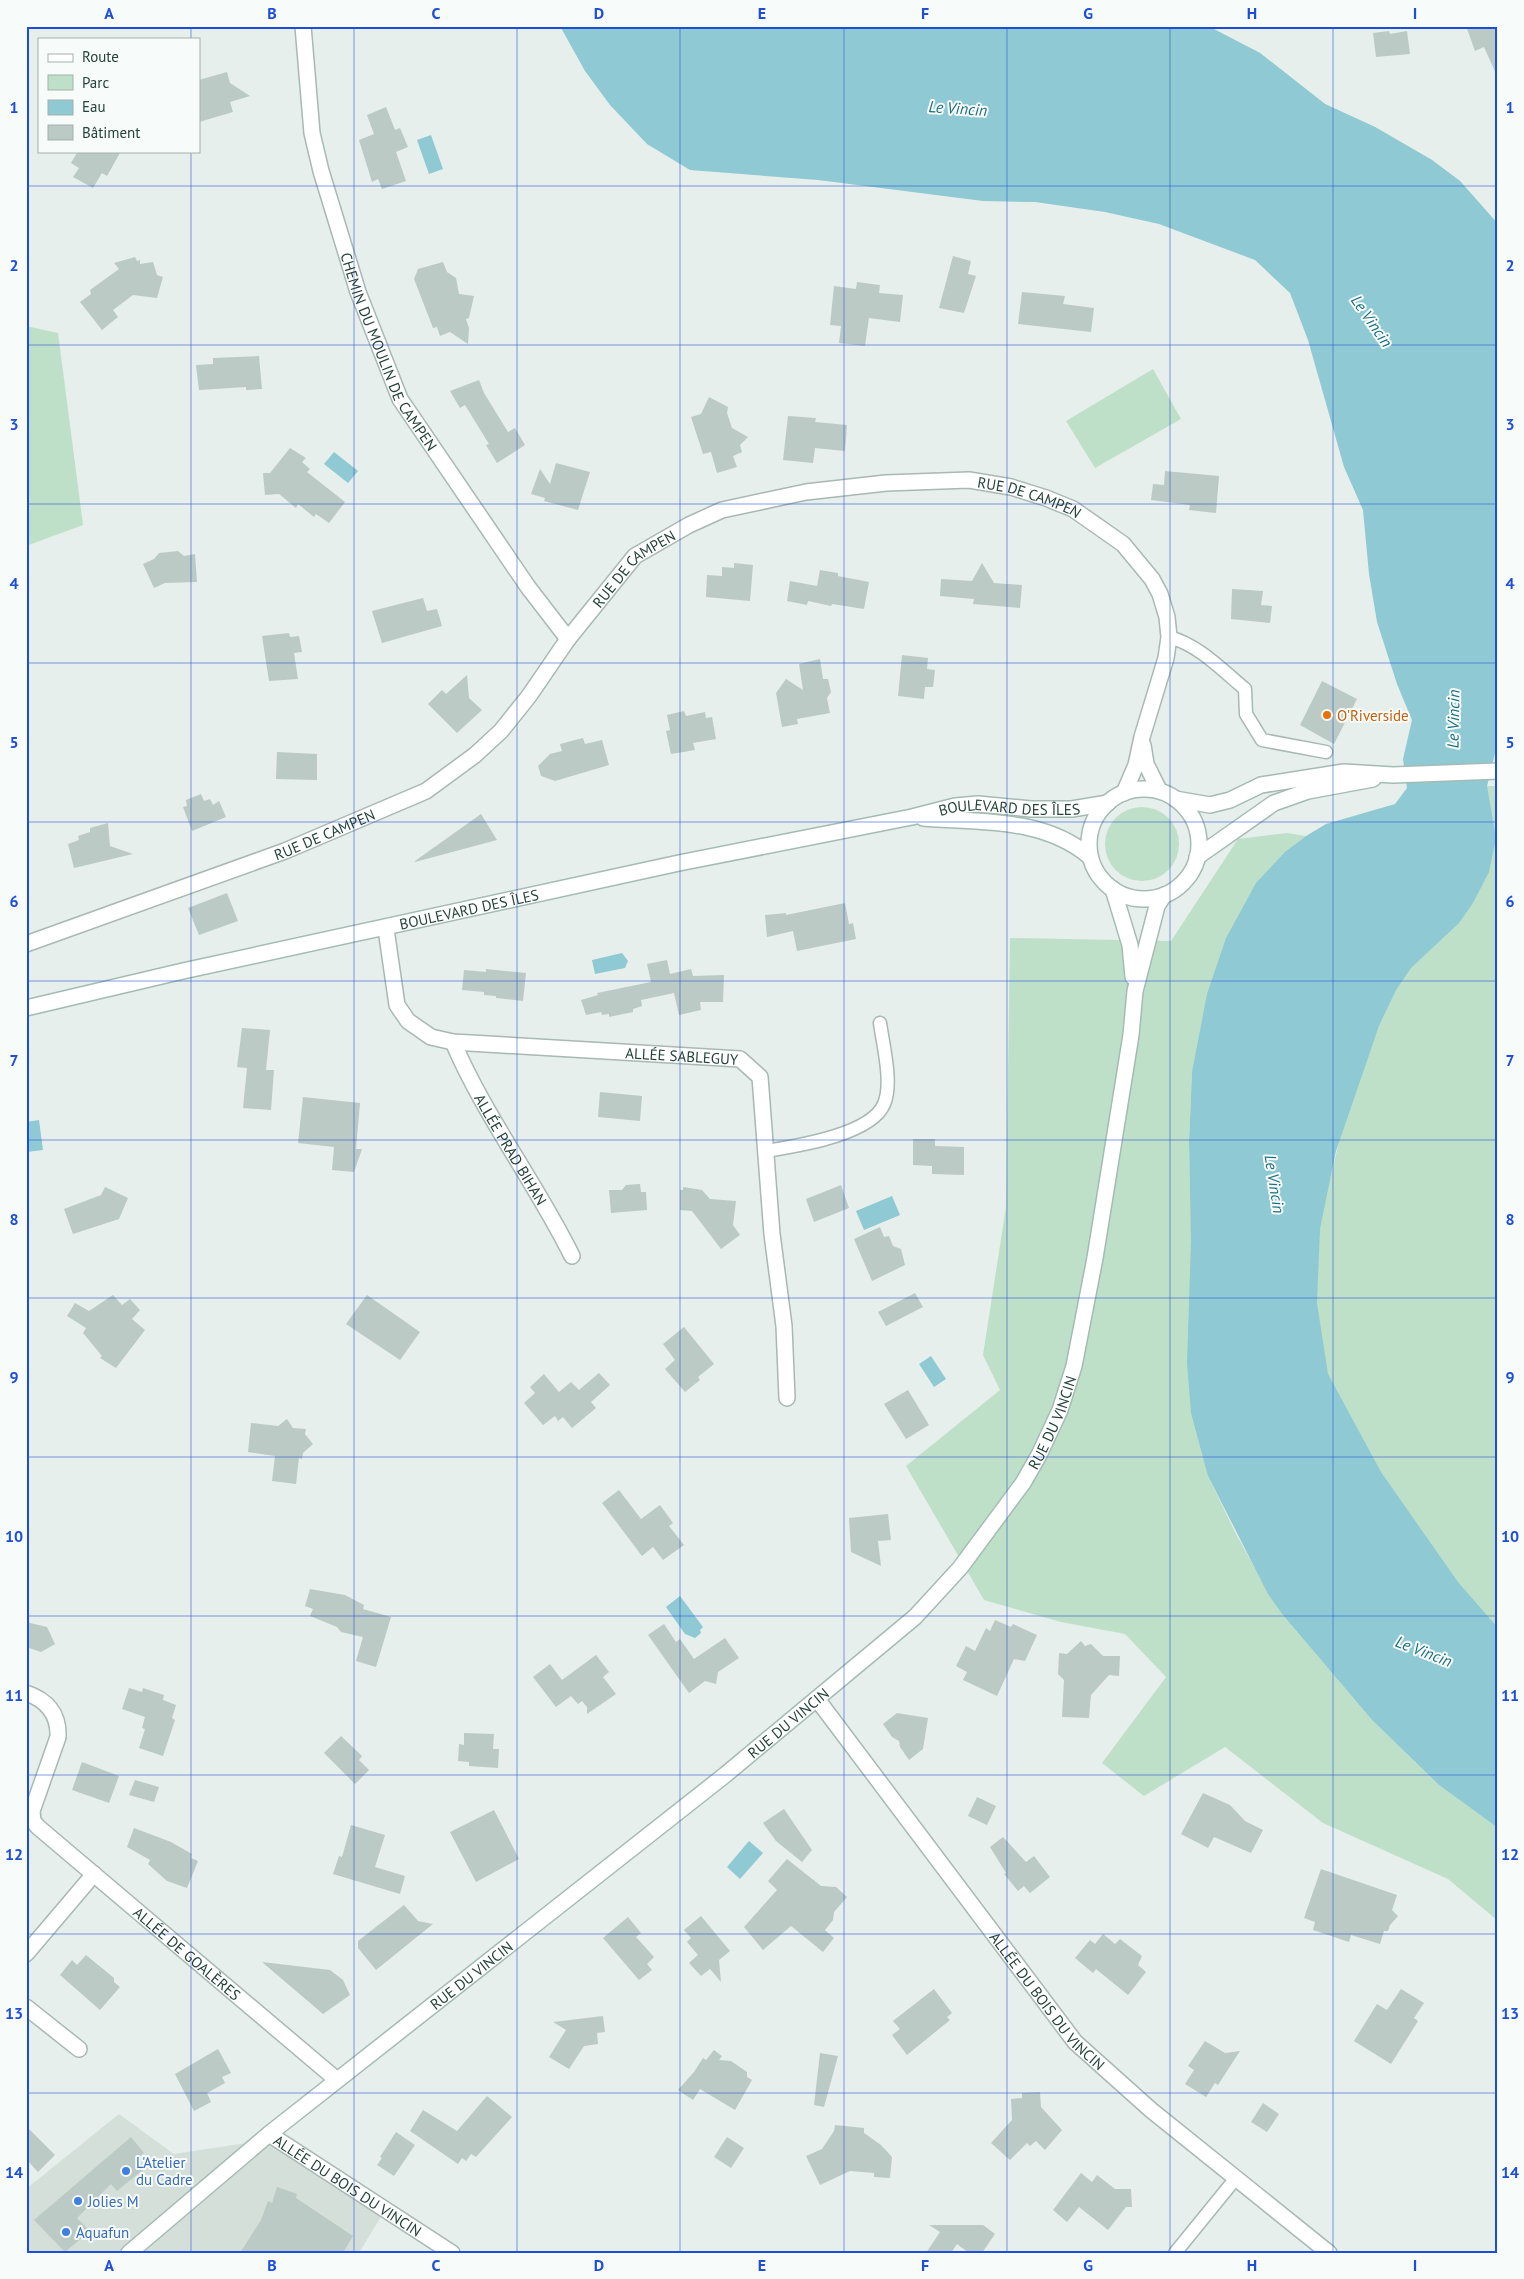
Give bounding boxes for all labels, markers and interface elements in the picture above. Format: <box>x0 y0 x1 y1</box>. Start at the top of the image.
text: A <box>104 3 114 23</box>
text: B <box>267 3 277 23</box>
text: C <box>432 3 441 23</box>
text: D <box>594 3 604 23</box>
text: E <box>758 3 766 23</box>
text: F <box>921 3 929 23</box>
text: G <box>1083 3 1093 23</box>
text: H <box>1247 3 1257 23</box>
text: I <box>1413 3 1417 23</box>
legend <box>38 38 200 152</box>
text: Route <box>82 47 119 66</box>
text: Parc <box>82 73 109 92</box>
water label: Le Vincin <box>928 96 988 120</box>
text: 1 <box>9 97 19 117</box>
text: Eau <box>82 97 106 116</box>
text: 1 <box>1505 97 1515 117</box>
text: Bâtiment <box>82 123 140 142</box>
street label: CHEMIN DU MOULIN DE CAMPEN <box>337 250 442 454</box>
text: 2 <box>9 255 19 275</box>
text: 2 <box>1505 255 1515 275</box>
water label: Le Vincin <box>1347 291 1397 351</box>
text: 3 <box>9 414 19 434</box>
text: 3 <box>1505 414 1515 434</box>
street label: RUE DE CAMPEN <box>976 472 1085 522</box>
street label: RUE DE CAMPEN <box>588 525 679 611</box>
text: 4 <box>9 573 19 593</box>
text: 4 <box>1505 573 1515 593</box>
water label: Le Vincin <box>1442 689 1464 749</box>
place label: O'Riverside <box>1337 706 1409 725</box>
marker: O'Riverside <box>1321 709 1333 721</box>
text: 5 <box>9 732 19 752</box>
text: 5 <box>1505 732 1515 752</box>
street label: BOULEVARD DES ÎLES <box>936 794 1081 819</box>
street label: RUE DE CAMPEN <box>271 804 378 864</box>
street label: BOULEVARD DES ÎLES <box>398 884 540 933</box>
text: 6 <box>9 891 19 911</box>
text: 6 <box>1505 891 1515 911</box>
street label: ALLÉE SABLEGUY <box>625 1043 739 1068</box>
text: 7 <box>9 1050 19 1070</box>
text: 7 <box>1505 1050 1515 1070</box>
street label: ALLÉE PRAD BIHAN <box>471 1090 552 1208</box>
water label: Le Vincin <box>1261 1153 1289 1215</box>
text: 8 <box>9 1209 19 1229</box>
text: 8 <box>1505 1209 1515 1229</box>
text: 9 <box>9 1367 19 1387</box>
text: 9 <box>1505 1367 1515 1387</box>
street label: RUE DU VINCIN <box>1023 1373 1080 1473</box>
text: 10 <box>5 1526 23 1546</box>
text: 10 <box>1501 1526 1519 1546</box>
water label: Le Vincin <box>1393 1631 1455 1671</box>
street label: RUE DU VINCIN <box>743 1683 832 1762</box>
text: 11 <box>5 1685 23 1705</box>
text: 11 <box>1501 1685 1519 1705</box>
text: 12 <box>5 1844 23 1864</box>
text: 12 <box>1501 1844 1519 1864</box>
street label: ALLÉE DE GOALÈRES <box>130 1903 245 2004</box>
street label: ALLÉE DU BOIS DU VINCIN <box>986 1928 1109 2074</box>
street label: RUE DU VINCIN <box>426 1936 516 2013</box>
text: 13 <box>5 2003 23 2023</box>
text: 13 <box>1501 2003 1519 2023</box>
street label: ALLÉE DU BOIS DU VINCIN <box>270 2130 425 2240</box>
place label: L'Atelier du Cadre <box>136 2153 193 2189</box>
text: 14 <box>5 2162 23 2182</box>
text: 14 <box>1501 2162 1519 2182</box>
marker: L'Atelier du Cadre <box>120 2165 132 2177</box>
place label: Jolies M <box>87 2192 139 2211</box>
marker: Jolies M <box>72 2195 84 2207</box>
place label: Aquafun <box>76 2223 129 2242</box>
marker: Aquafun <box>60 2226 72 2238</box>
text: A <box>104 2255 114 2275</box>
text: B <box>267 2255 277 2275</box>
text: C <box>432 2255 441 2275</box>
text: D <box>594 2255 604 2275</box>
text: E <box>758 2255 766 2275</box>
text: F <box>921 2255 929 2275</box>
text: G <box>1083 2255 1093 2275</box>
text: H <box>1247 2255 1257 2275</box>
text: I <box>1413 2255 1417 2275</box>

